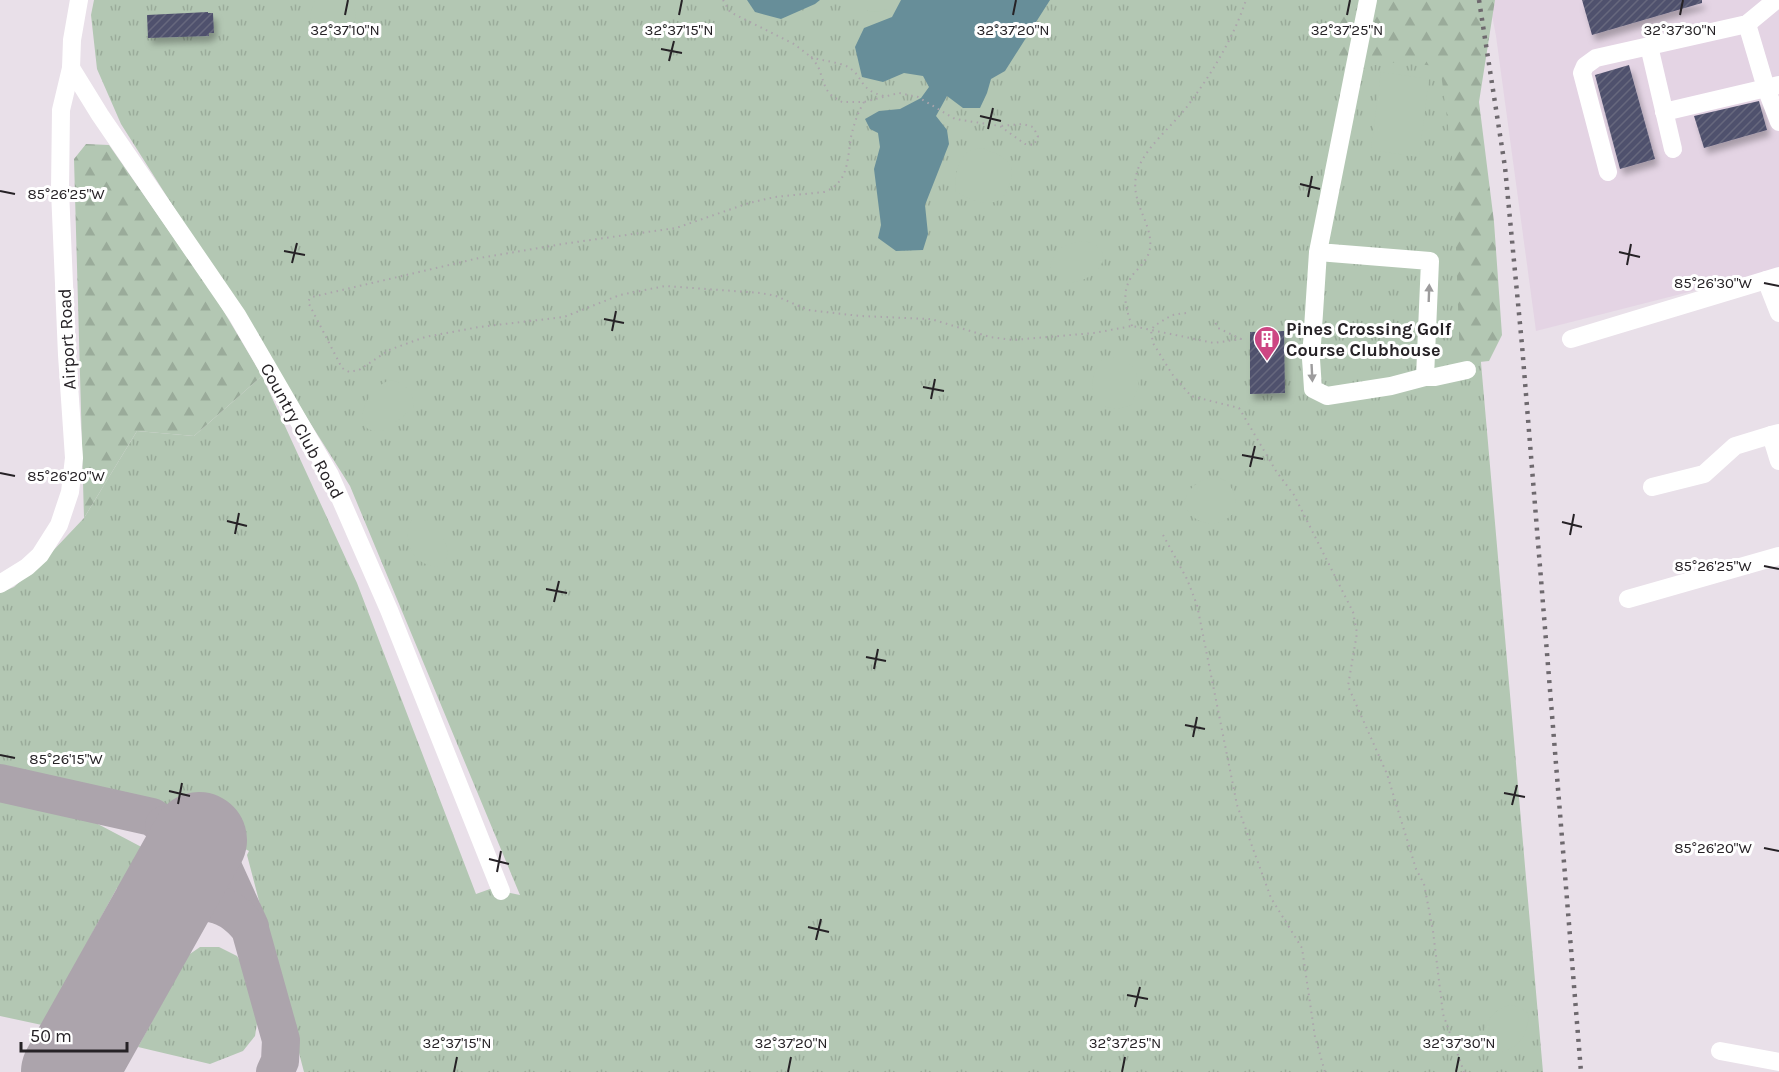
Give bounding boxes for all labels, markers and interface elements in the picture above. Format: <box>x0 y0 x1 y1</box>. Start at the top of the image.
text: 32°37'10"N <box>310 21 380 39</box>
text: 32°37'15"N <box>645 21 713 39</box>
text: 32°37'20"N <box>976 21 1050 39</box>
text: 32°37'25"N <box>1311 21 1383 39</box>
text: 32°37'30"N <box>1643 21 1717 39</box>
text: 85°26'25"W <box>27 185 105 203</box>
text: 85°26'30"W <box>1674 274 1753 292</box>
one-way arrow <box>1424 283 1433 302</box>
street label: Airport Road <box>53 288 81 390</box>
place label: Pines Crossing Golf Course Clubhouse <box>1286 318 1452 361</box>
building icon: Pines Crossing Golf Course Clubhouse <box>1252 324 1282 362</box>
street label: Country Club Road <box>256 359 348 503</box>
one-way arrow <box>1308 364 1317 383</box>
text: 85°26'20"W <box>27 467 105 485</box>
text: 85°26'25"W <box>1674 557 1752 575</box>
text: 85°26'15"W <box>29 750 103 768</box>
text: 85°26'20"W <box>1674 839 1752 857</box>
scale bar <box>21 1015 128 1053</box>
text: 50 m <box>30 1025 72 1047</box>
text: 32°37'15"N <box>423 1034 491 1052</box>
text: 32°37'20"N <box>754 1034 828 1052</box>
text: 32°37'25"N <box>1089 1034 1161 1052</box>
text: 32°37'30"N <box>1422 1034 1496 1052</box>

